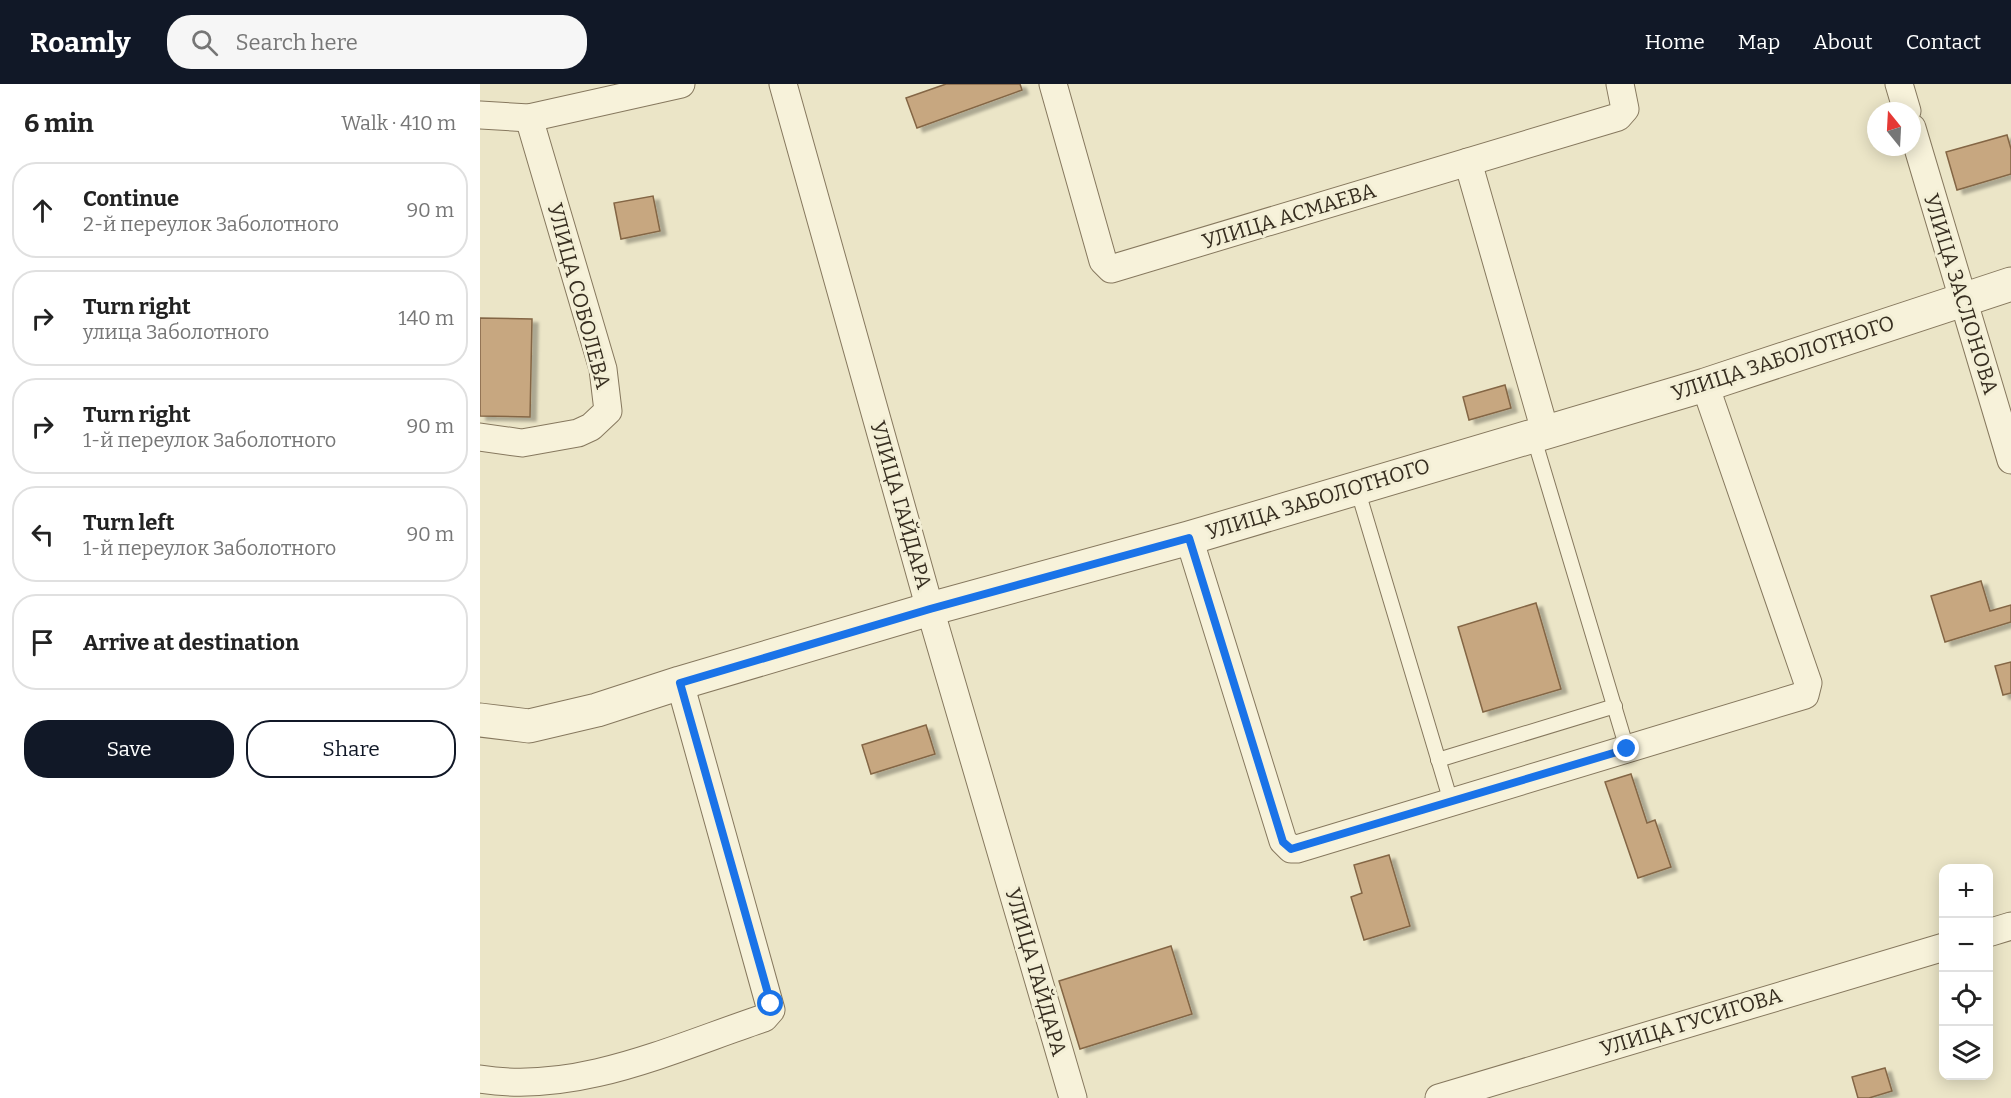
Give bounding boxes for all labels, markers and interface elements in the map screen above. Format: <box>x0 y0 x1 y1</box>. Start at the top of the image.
search box <box>167 15 587 69</box>
text: Roamly <box>30 26 131 59</box>
icon: search <box>188 26 221 59</box>
text: Search here <box>236 29 358 56</box>
text: Home <box>1645 29 1705 55</box>
text: Map <box>1738 29 1780 55</box>
text: About <box>1813 29 1873 55</box>
text: Contact <box>1906 29 1981 55</box>
north arrow <box>1867 102 1921 156</box>
text: 6 min <box>24 108 94 139</box>
text: Walk · 410 m <box>341 111 456 135</box>
street label: УЛИЦА АСМАЕВА <box>1199 177 1379 255</box>
text: Continue <box>83 185 179 212</box>
street label: УЛИЦА ЗАСЛОНОВА <box>1918 191 2004 398</box>
icon: ahead <box>26 194 59 227</box>
text: 90 m <box>406 198 454 222</box>
street label: УЛИЦА СОБОЛЕВА <box>542 200 616 392</box>
text: 2-й переулок Заболотного <box>83 212 339 236</box>
text: Turn right <box>83 293 191 320</box>
icon: right <box>26 302 59 335</box>
text: 140 m <box>398 306 454 330</box>
street label: УЛИЦА ЗАБОЛОТНОГО <box>1668 310 1898 406</box>
text: улица Заболотного <box>83 320 269 344</box>
text: Turn right <box>83 401 191 428</box>
icon: right <box>26 410 59 443</box>
text: 90 m <box>406 414 454 438</box>
street label: УЛИЦА ГАЙДАРА <box>865 418 937 592</box>
text: 1-й переулок Заболотного <box>83 428 336 452</box>
street label: УЛИЦА ЗАБОЛОТНОГО <box>1203 453 1433 545</box>
text: Turn left <box>83 509 175 536</box>
icon: left <box>26 518 59 551</box>
text: 90 m <box>406 522 454 546</box>
text: 1-й переулок Заболотного <box>83 536 336 560</box>
icon: arrive <box>26 626 59 659</box>
text: Arrive at destination <box>83 629 299 656</box>
button: Save <box>24 720 234 778</box>
button: Share <box>246 720 456 778</box>
route end <box>1613 735 1639 761</box>
map controls <box>1939 864 1993 1080</box>
button: + <box>1939 864 1993 918</box>
street label: УЛИЦА ГАЙДАРА <box>1000 885 1072 1059</box>
button: − <box>1939 918 1993 972</box>
button: locate <box>1939 972 1993 1026</box>
street label: УЛИЦА ГУСИГОВА <box>1597 982 1785 1062</box>
route start <box>757 990 783 1016</box>
button: layers <box>1939 1026 1993 1080</box>

